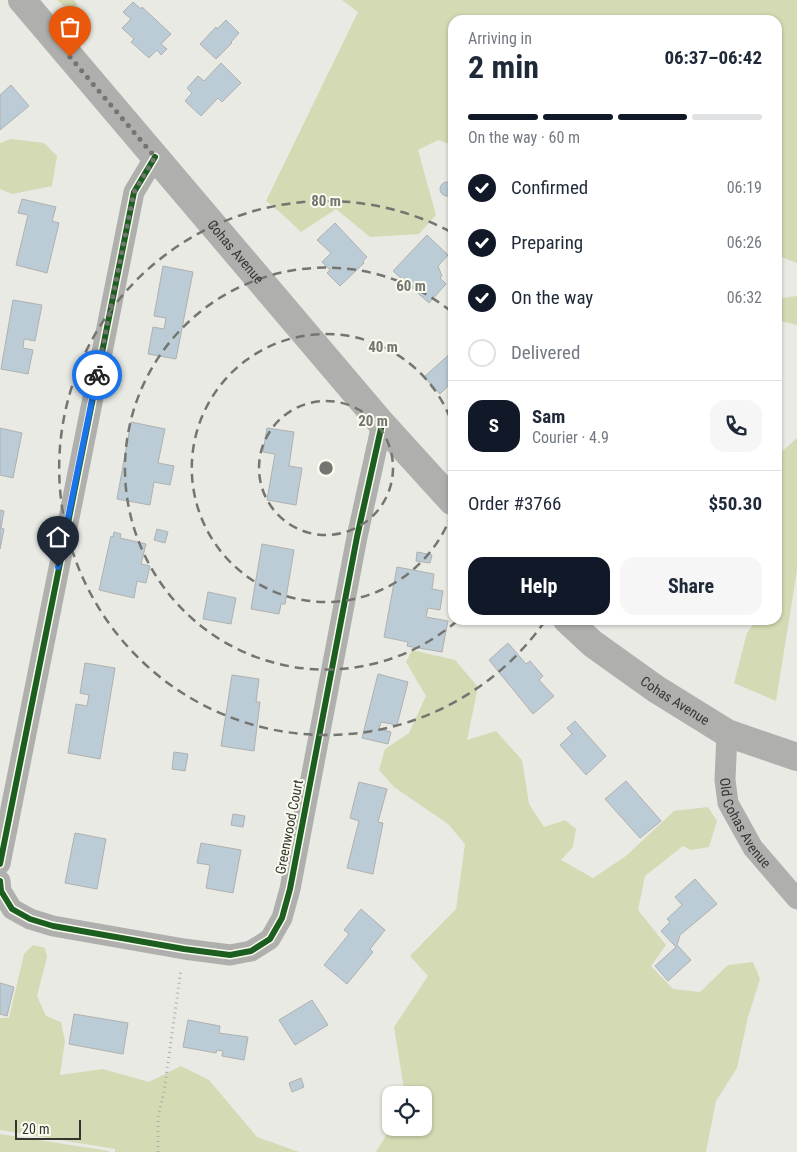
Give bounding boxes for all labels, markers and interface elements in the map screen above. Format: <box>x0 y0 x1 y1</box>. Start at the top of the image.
pin <box>49 6 91 57</box>
icon: bag <box>56 13 84 41</box>
text: Arriving in <box>468 29 532 48</box>
text: 06:37–06:42 <box>664 46 762 69</box>
text: 2 min <box>468 48 539 86</box>
text: On the way · 60 m <box>468 128 580 147</box>
icon: check <box>468 174 496 202</box>
text: Confirmed <box>511 176 588 199</box>
text: 06:19 <box>727 178 762 197</box>
text: 80 m <box>311 192 341 210</box>
street label: Cohas Avenue <box>204 217 267 287</box>
icon: check <box>468 229 496 257</box>
text: Preparing <box>511 231 583 254</box>
text: 06:26 <box>727 233 762 252</box>
text: 60 m <box>396 277 426 295</box>
icon: check <box>468 284 496 312</box>
text: On the way <box>511 286 593 309</box>
text: 06:32 <box>727 288 762 307</box>
text: 40 m <box>368 338 398 356</box>
text: Delivered <box>511 341 580 364</box>
courier <box>72 350 122 400</box>
icon: bike <box>83 361 111 389</box>
button: phone <box>710 400 762 452</box>
text: Sam <box>532 405 565 428</box>
text: 20 m <box>358 412 388 430</box>
text: S <box>489 414 499 437</box>
text: Courier · 4.9 <box>532 428 609 447</box>
centre of rings <box>317 459 335 477</box>
text: Order #3766 <box>468 492 561 515</box>
text: $50.30 <box>708 492 762 515</box>
pin <box>37 516 79 567</box>
icon: home <box>44 523 72 551</box>
button: Help <box>468 557 610 615</box>
button: Share <box>620 557 762 615</box>
street label: Cohas Avenue <box>638 673 713 728</box>
street label: Old Cohas Avenue <box>717 777 775 871</box>
street label: Greenwood Court <box>272 778 306 876</box>
map controls <box>382 1086 432 1136</box>
button: locate <box>382 1086 432 1136</box>
scale bar <box>15 1117 81 1140</box>
text: 20 m <box>22 1121 50 1137</box>

